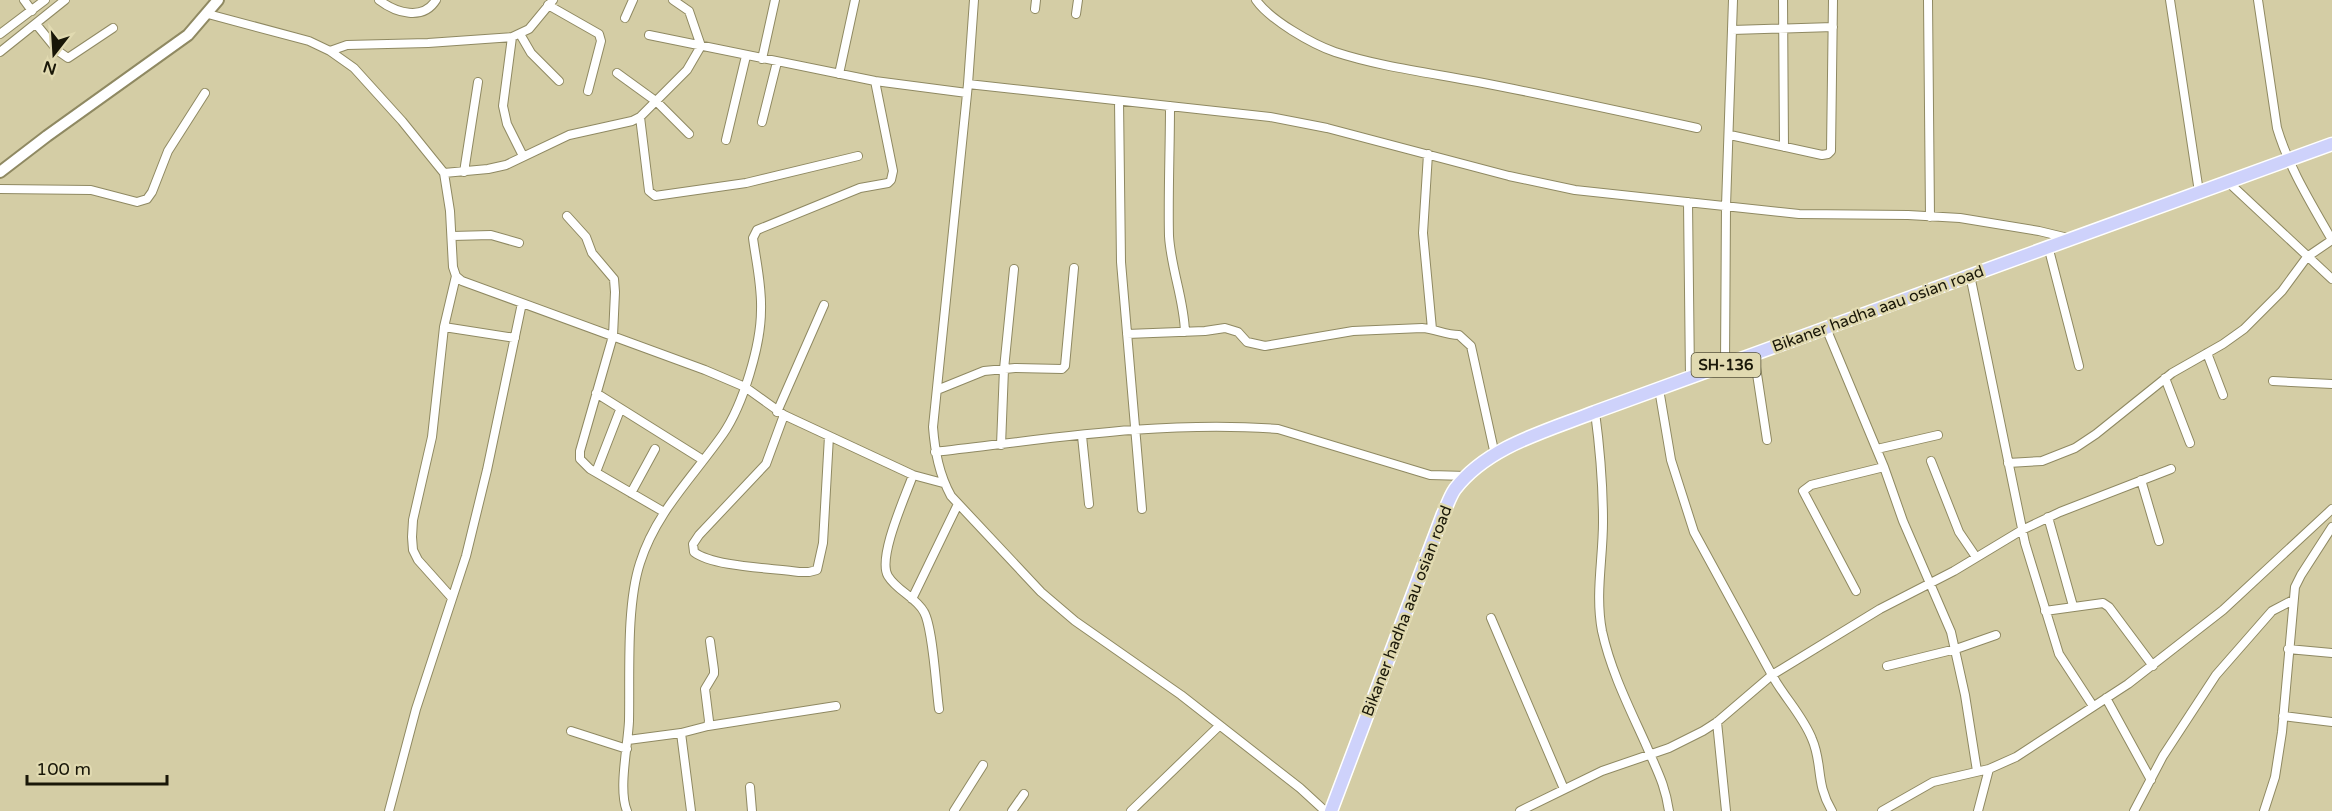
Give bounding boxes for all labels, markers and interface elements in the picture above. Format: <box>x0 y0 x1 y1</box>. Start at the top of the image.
north arrow <box>24 24 84 84</box>
text: N <box>41 56 59 79</box>
street label: Bikaner hadha aau osian road <box>1769 261 1987 357</box>
road number: SH-136 <box>1692 353 1760 377</box>
street label: Bikaner hadha aau osian road <box>1358 503 1456 719</box>
scale bar <box>27 748 166 786</box>
text: 100 m <box>36 758 91 780</box>

